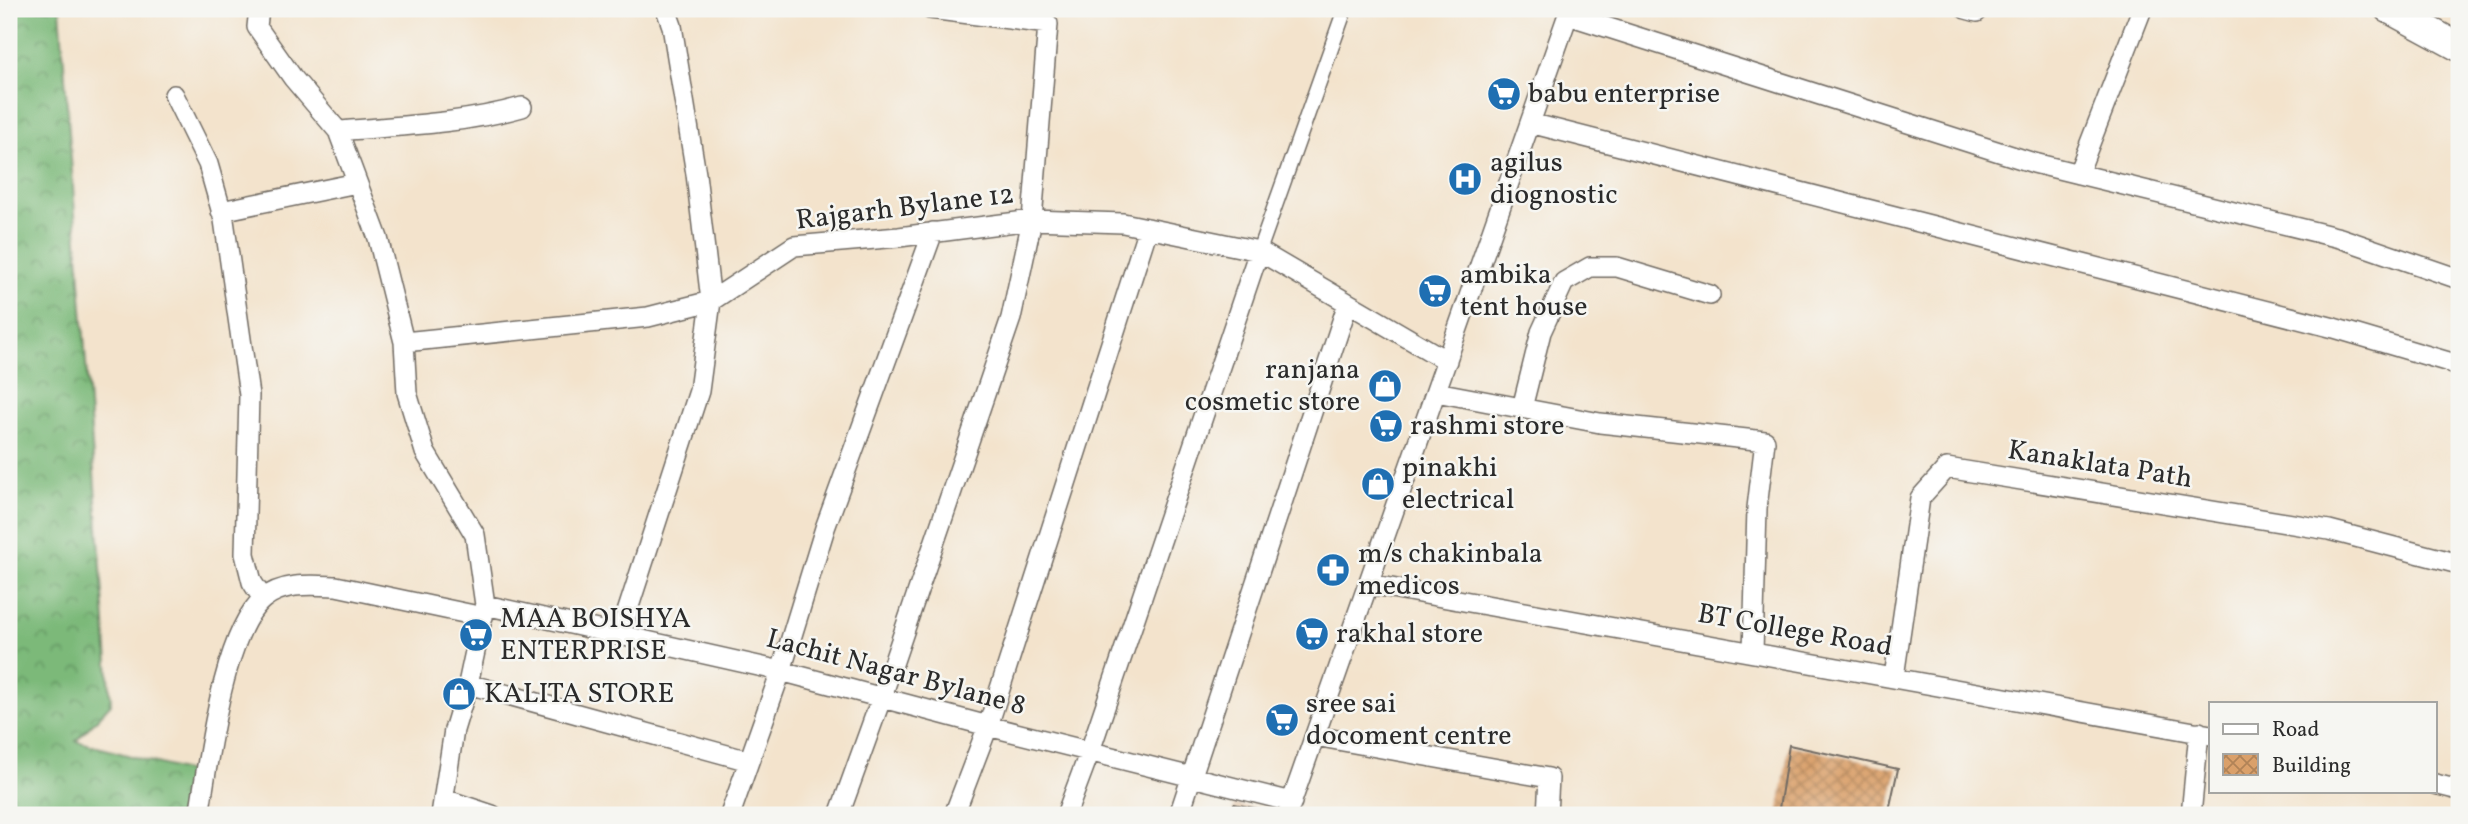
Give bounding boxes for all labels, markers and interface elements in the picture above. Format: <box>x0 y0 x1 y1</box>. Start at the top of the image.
supermarket icon: babu enterprise <box>1485 75 1523 113</box>
place label: babu enterprise <box>1528 75 1720 114</box>
place label: agilus diognostic <box>1490 144 1618 215</box>
hospital icon: agilus diognostic <box>1446 160 1484 198</box>
street label: Rajgarh Bylane 12 <box>794 175 1016 241</box>
place label: ambika tent house <box>1460 256 1588 327</box>
supermarket icon: ambika tent house <box>1416 272 1454 310</box>
place label: ranjana cosmetic store <box>1185 351 1360 422</box>
shop icon: ranjana cosmetic store <box>1366 367 1404 405</box>
supermarket icon: rashmi store <box>1367 407 1405 445</box>
place label: rashmi store <box>1410 407 1565 446</box>
street label: Kanaklata Path <box>2005 431 2195 499</box>
place label: pinakhi electrical <box>1402 449 1514 520</box>
shop icon: pinakhi electrical <box>1359 465 1397 503</box>
place label: m/s chakinbala medicos <box>1358 535 1543 606</box>
pharmacy icon: m/s chakinbala medicos <box>1314 551 1352 589</box>
street label: BT College Road <box>1695 595 1895 667</box>
place label: MAA BOISHYA ENTERPRISE <box>500 600 691 671</box>
supermarket icon: rakhal store <box>1293 615 1331 653</box>
place label: rakhal store <box>1336 615 1483 654</box>
supermarket icon: MAA BOISHYA ENTERPRISE <box>457 616 495 654</box>
street label: Lachit Nagar Bylane 8 <box>762 620 1030 726</box>
shop icon: KALITA STORE <box>440 675 478 713</box>
place label: KALITA STORE <box>484 675 674 714</box>
place label: sree sai docoment centre <box>1306 685 1512 756</box>
supermarket icon: sree sai docoment centre <box>1263 701 1301 739</box>
legend <box>2209 702 2436 792</box>
text: Road <box>2272 716 2319 745</box>
text: Building <box>2272 752 2351 781</box>

